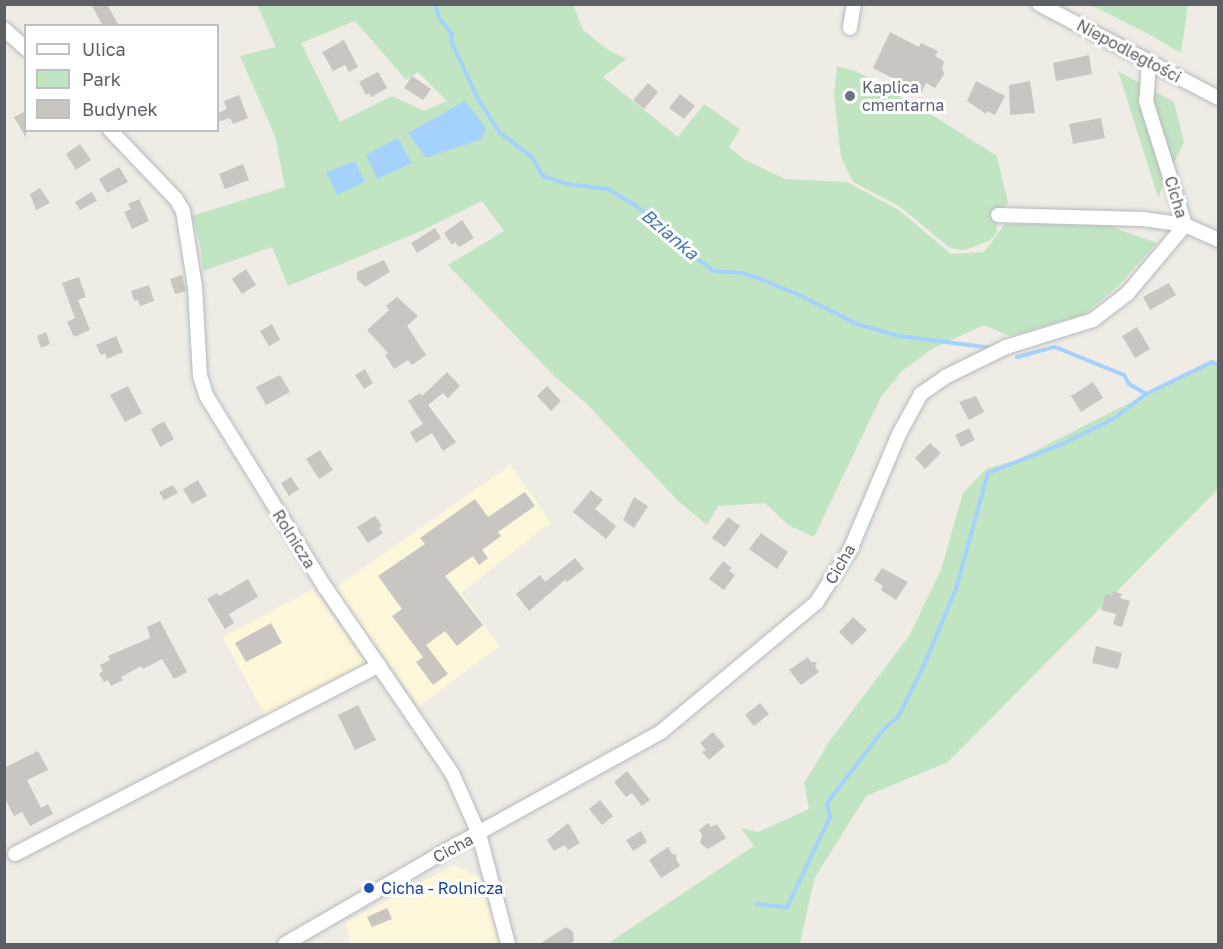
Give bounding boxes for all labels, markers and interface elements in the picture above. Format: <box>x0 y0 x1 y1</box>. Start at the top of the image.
street label: Niepodległości <box>1074 15 1184 87</box>
legend <box>24 24 219 132</box>
text: Ulica <box>82 38 126 60</box>
text: Park <box>82 68 121 90</box>
place label: Kaplica cmentarna <box>862 77 944 115</box>
marker: Kaplica cmentarna <box>843 89 857 103</box>
text: Budynek <box>82 98 158 120</box>
street label: Cicha <box>1161 174 1191 220</box>
water label: Bzianka <box>637 204 703 264</box>
street label: Rolnicza <box>269 506 319 572</box>
street label: Cicha <box>821 541 859 587</box>
street label: Cicha <box>430 829 476 867</box>
place label: Cicha - Rolnicza <box>381 878 503 898</box>
marker: Cicha - Rolnicza <box>362 881 376 895</box>

